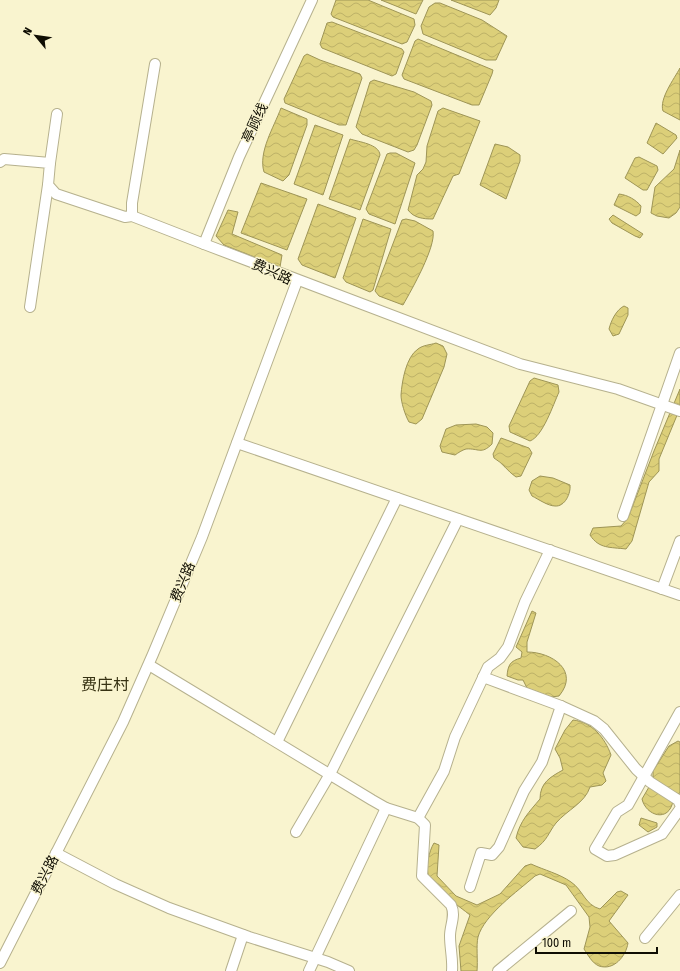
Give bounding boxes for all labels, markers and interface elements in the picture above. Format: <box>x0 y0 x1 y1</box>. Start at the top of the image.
north arrow <box>16 16 56 56</box>
text: N <box>20 25 35 37</box>
street label: 亭顾线 <box>238 100 272 146</box>
street label: 费兴路 <box>249 256 295 288</box>
street label: 费兴路 <box>167 559 199 605</box>
district label: 费庄村 <box>81 675 129 694</box>
street label: 费兴路 <box>28 852 62 898</box>
scale bar <box>536 929 657 955</box>
text: 100 m <box>542 936 571 950</box>

